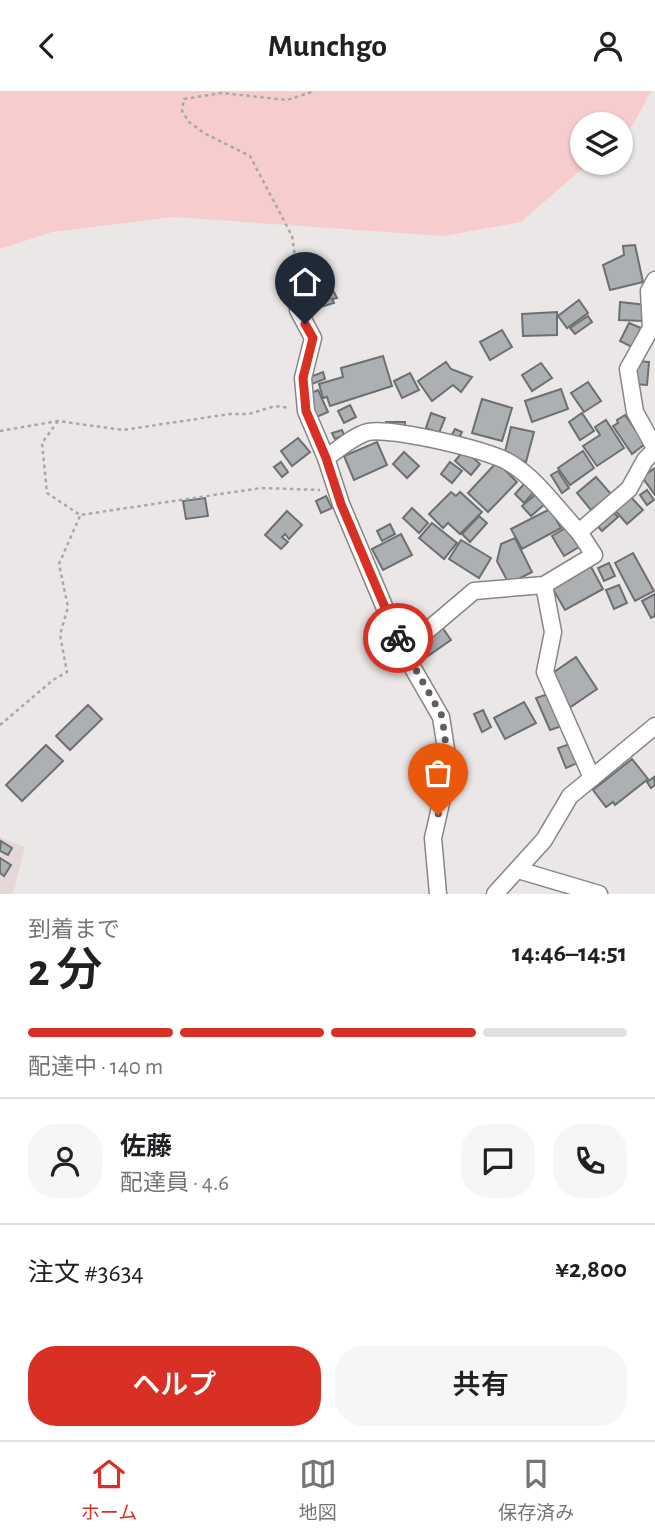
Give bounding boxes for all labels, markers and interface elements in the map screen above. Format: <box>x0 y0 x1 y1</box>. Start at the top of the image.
icon: back <box>28 27 66 65</box>
icon: person <box>589 27 627 65</box>
text: Munchgo <box>268 30 387 62</box>
map controls <box>570 112 633 175</box>
button: layers <box>570 112 633 175</box>
pin <box>275 252 335 324</box>
icon: home <box>286 263 324 301</box>
courier <box>363 603 433 673</box>
icon: bike <box>379 619 417 657</box>
pin <box>408 743 468 815</box>
icon: bag <box>419 754 457 792</box>
text: 到着まで <box>28 919 120 942</box>
text: 14:46–14:51 <box>512 940 627 966</box>
text: 2 分 <box>28 948 103 994</box>
text: 配達中 · 140 m <box>28 1056 163 1079</box>
button: person <box>28 1124 102 1198</box>
button: chat <box>461 1124 535 1198</box>
button: phone <box>553 1124 627 1198</box>
text: 佐藤 <box>120 1134 172 1160</box>
text: 配達員 · 4.6 <box>120 1172 229 1195</box>
text: ¥2,800 <box>555 1256 627 1282</box>
text: 注文 #3634 <box>28 1260 144 1286</box>
button: ヘルプ <box>28 1346 321 1426</box>
button: 共有 <box>335 1346 627 1426</box>
tab: ホーム <box>81 1455 137 1525</box>
tab: 地図 <box>299 1455 337 1525</box>
tab: 保存済み <box>498 1455 574 1525</box>

